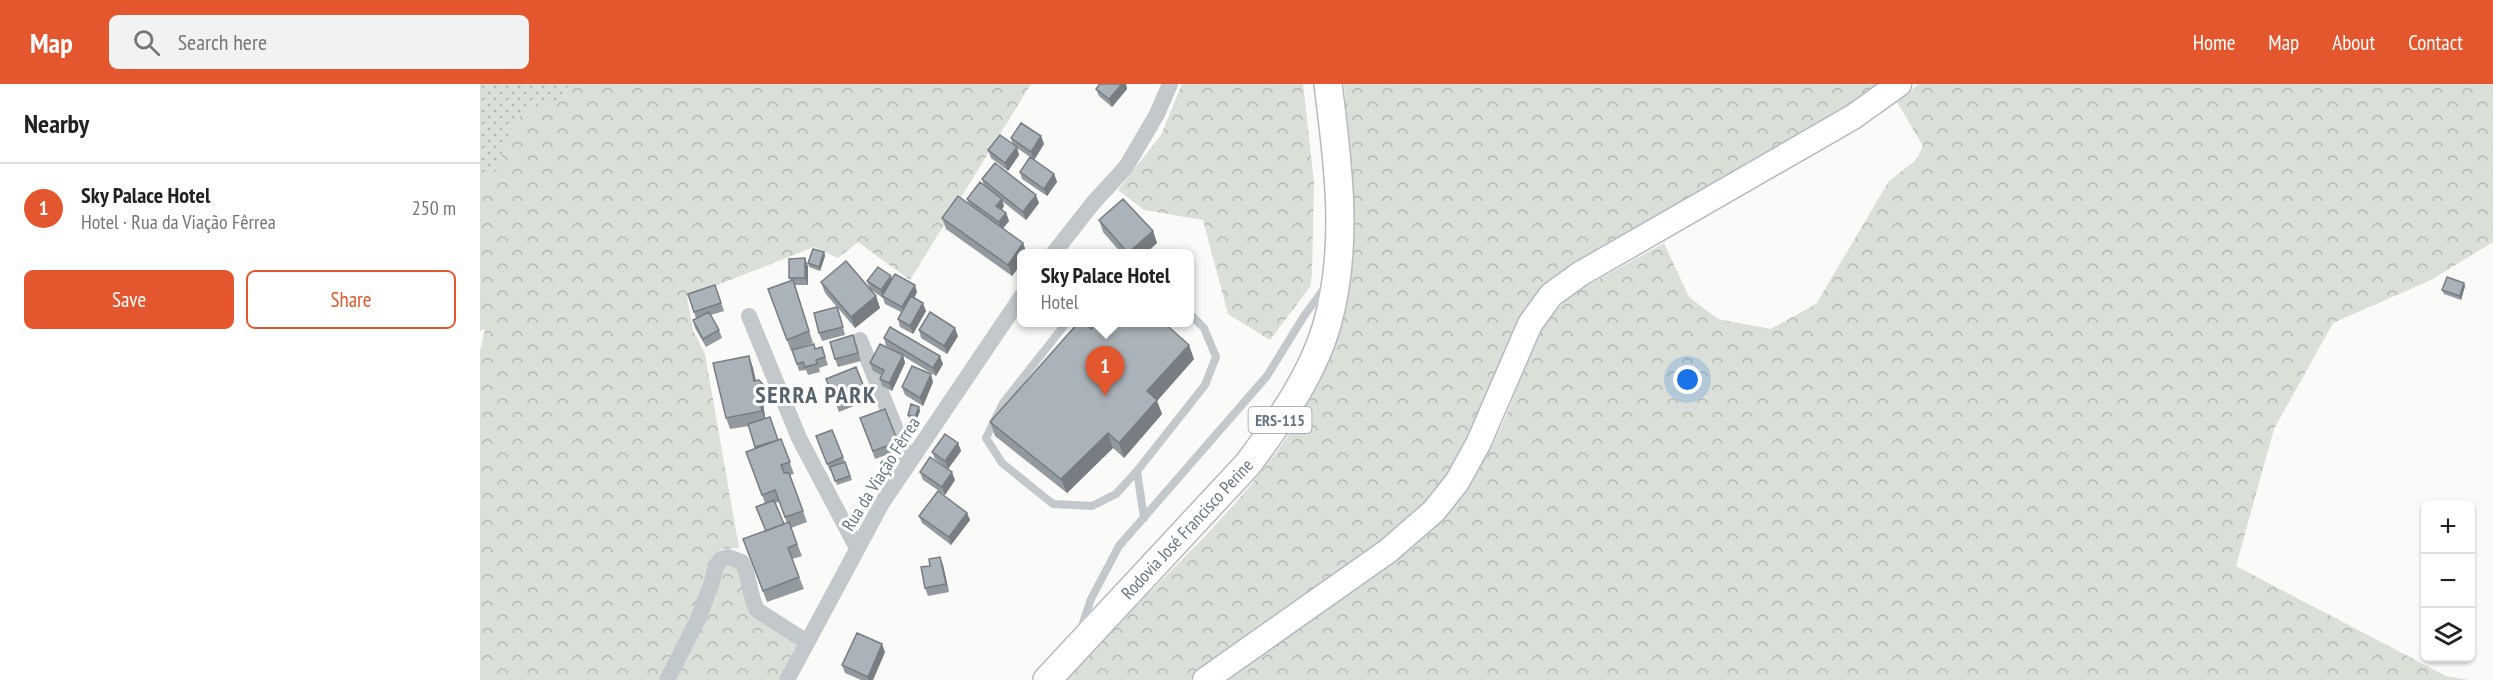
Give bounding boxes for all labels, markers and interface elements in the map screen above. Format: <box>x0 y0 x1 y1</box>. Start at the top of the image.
search box <box>109 15 529 69</box>
text: Map <box>30 24 73 61</box>
icon: search <box>130 26 163 59</box>
text: Search here <box>178 28 267 56</box>
text: Home <box>2193 29 2235 56</box>
text: Map <box>2268 29 2299 56</box>
text: About <box>2332 29 2375 56</box>
text: Contact <box>2408 29 2463 56</box>
text: Nearby <box>24 107 89 140</box>
text: Sky Palace Hotel <box>81 181 210 209</box>
text: 1 <box>39 195 48 221</box>
text: 250 m <box>412 195 456 221</box>
text: Hotel · Rua da Viação Fêrrea <box>81 209 276 235</box>
popup <box>1017 249 1194 327</box>
text: Sky Palace Hotel <box>1041 261 1170 289</box>
button: Save <box>24 270 234 329</box>
button: Share <box>246 270 456 329</box>
text: Hotel <box>1041 289 1078 315</box>
pin: 1 <box>1086 346 1124 396</box>
your location <box>1673 365 1702 394</box>
district label: SERRA PARK <box>755 379 877 410</box>
road number: ERS-115 <box>1248 407 1312 433</box>
street label: Rua da Viação Fêrrea <box>836 413 925 535</box>
street label: Rodovia José Francisco Perine <box>1116 454 1258 604</box>
map controls <box>2421 500 2475 662</box>
button: + <box>2421 500 2475 554</box>
button: − <box>2421 554 2475 608</box>
button: layers <box>2421 608 2475 662</box>

